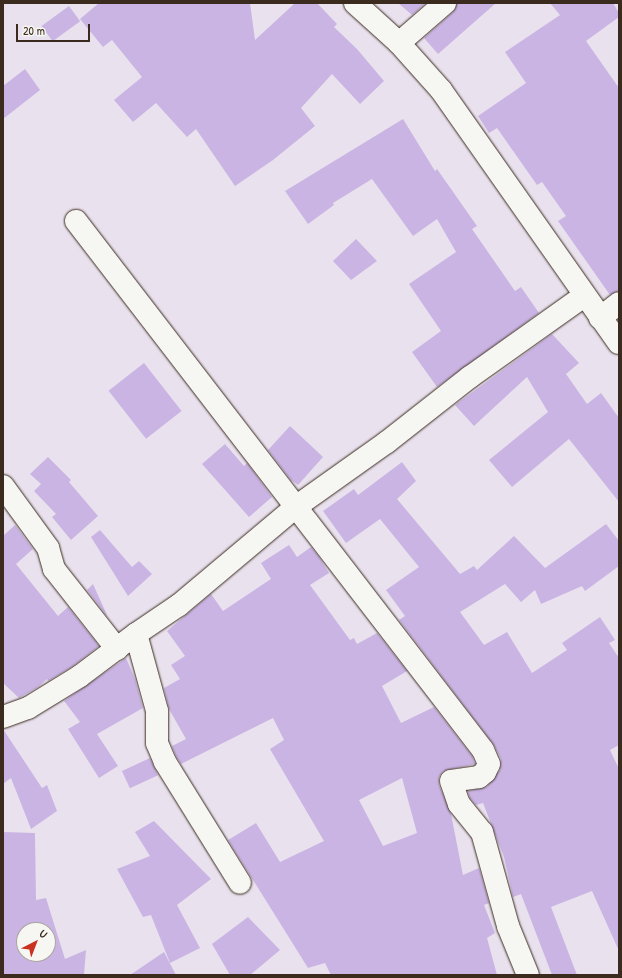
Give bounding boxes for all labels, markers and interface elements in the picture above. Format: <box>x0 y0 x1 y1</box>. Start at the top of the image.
scale bar <box>18 16 92 42</box>
text: 20 m <box>23 22 45 39</box>
north arrow <box>16 922 56 962</box>
text: U <box>36 927 50 941</box>

